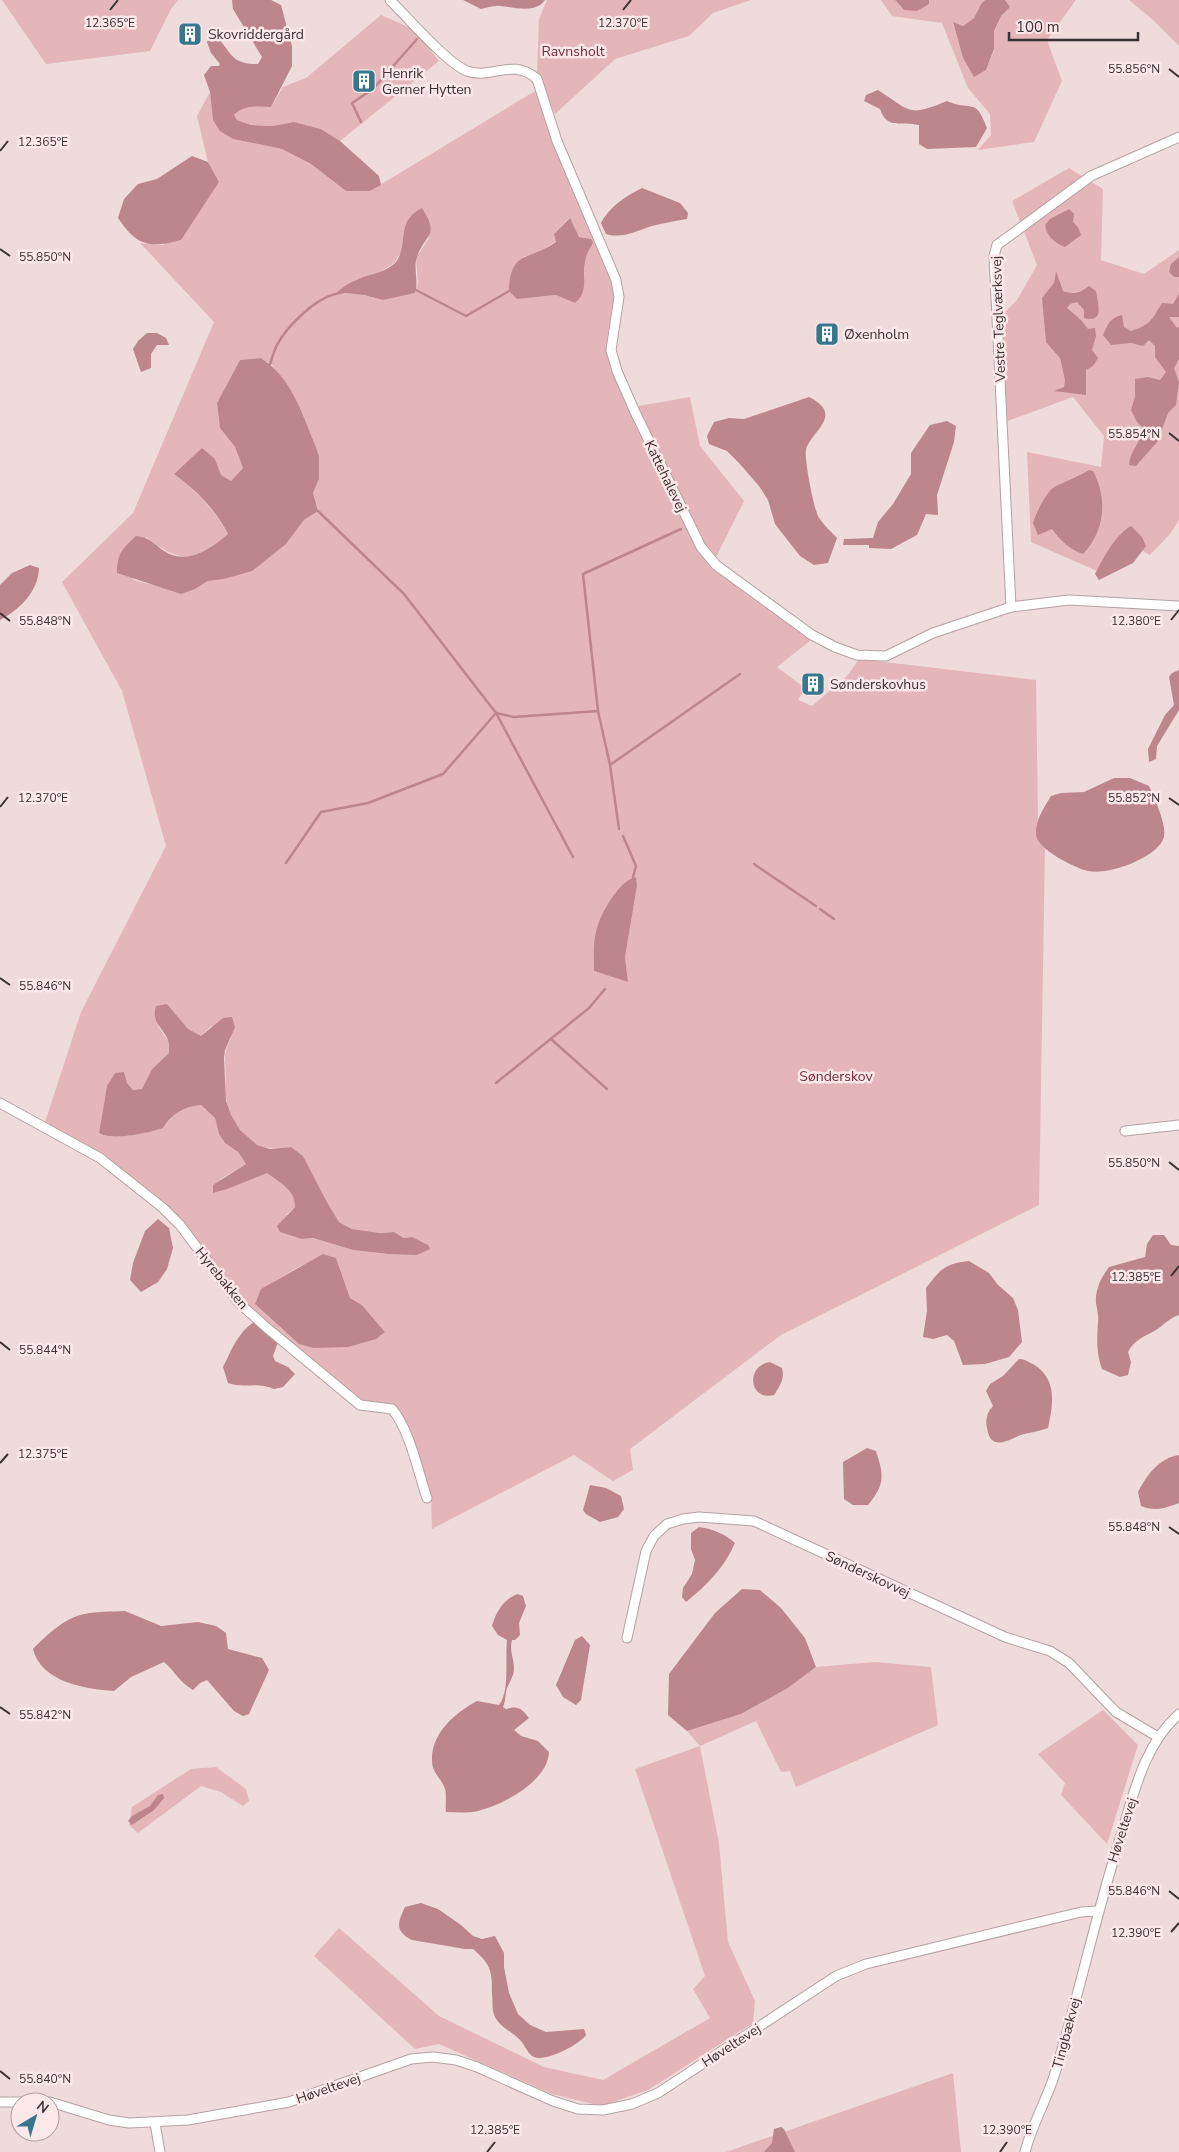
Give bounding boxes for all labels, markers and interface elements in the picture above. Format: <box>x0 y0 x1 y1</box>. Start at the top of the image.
scale bar <box>1009 10 1138 42</box>
text: 12.365°E <box>85 15 135 31</box>
text: 12.370°E <box>598 15 648 31</box>
text: 100 m <box>1016 17 1060 37</box>
building icon: Skovriddergård <box>177 21 203 47</box>
place label: Skovriddergård <box>208 25 304 44</box>
park label: Ravnsholt <box>541 42 605 61</box>
text: 55.856°N <box>1108 61 1160 77</box>
place label: Henrik Gerner Hytten <box>382 64 472 99</box>
building icon: Henrik Gerner Hytten <box>351 68 377 94</box>
text: 12.365°E <box>18 134 68 150</box>
text: 55.850°N <box>19 249 71 265</box>
street label: Vestre Teglværksvej <box>987 256 1010 383</box>
building icon: Øxenholm <box>814 321 840 347</box>
place label: Øxenholm <box>844 325 909 344</box>
text: 55.854°N <box>1108 426 1160 442</box>
street label: Kattehalevej <box>640 437 691 515</box>
text: 55.848°N <box>19 613 71 629</box>
text: 12.380°E <box>1111 613 1161 629</box>
building icon: Sønderskovhus <box>800 671 826 697</box>
place label: Sønderskovhus <box>830 675 926 694</box>
text: 12.370°E <box>18 790 68 806</box>
text: 55.852°N <box>1108 790 1160 806</box>
text: 55.846°N <box>19 978 71 994</box>
park label: Sønderskov <box>799 1067 873 1086</box>
text: 55.850°N <box>1108 1155 1160 1171</box>
street label: Hyrebakken <box>191 1243 253 1313</box>
text: 12.385°E <box>1111 1269 1161 1285</box>
text: 55.844°N <box>19 1342 71 1358</box>
text: 12.375°E <box>18 1446 68 1462</box>
text: 55.848°N <box>1108 1519 1160 1535</box>
street label: Sønderskovvej <box>822 1547 913 1602</box>
text: 55.842°N <box>19 1707 71 1723</box>
street label: Høveltevej <box>1103 1795 1142 1865</box>
text: 55.846°N <box>1108 1883 1160 1899</box>
text: 12.390°E <box>1111 1925 1161 1941</box>
street label: Tingbækvej <box>1048 1996 1085 2071</box>
street label: Høveltevej <box>698 2019 765 2072</box>
street label: Høveltevej <box>293 2069 363 2108</box>
text: 55.840°N <box>19 2071 71 2087</box>
north arrow <box>10 2092 60 2142</box>
text: N <box>33 2096 53 2118</box>
text: 12.385°E <box>470 2122 520 2138</box>
text: 12.390°E <box>982 2122 1032 2138</box>

